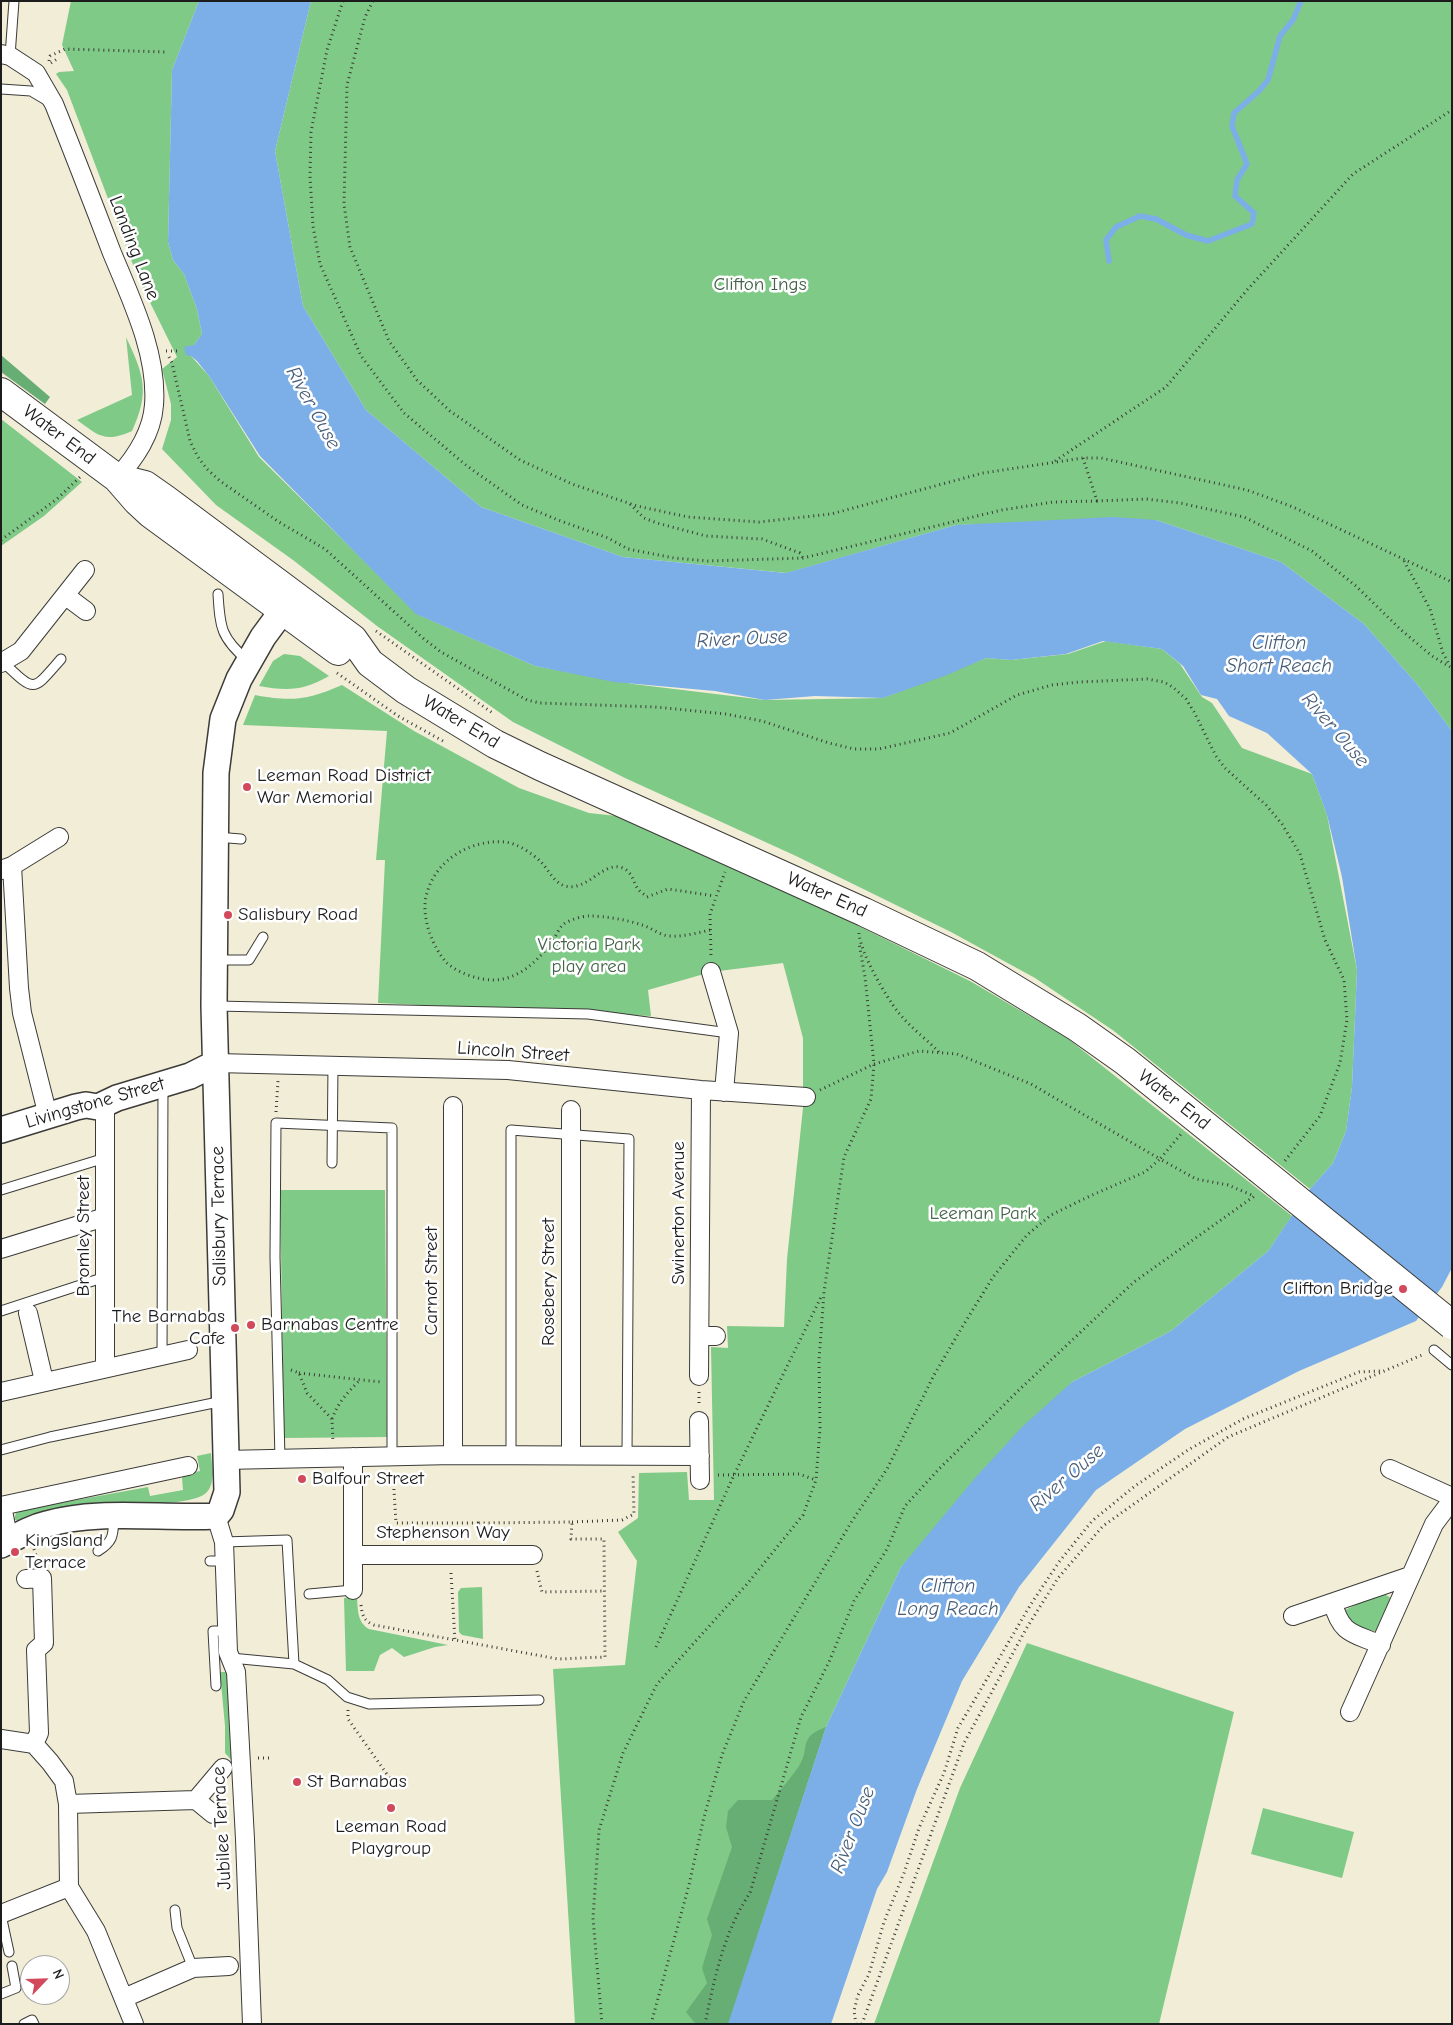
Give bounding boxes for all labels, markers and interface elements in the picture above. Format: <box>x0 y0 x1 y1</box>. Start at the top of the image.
street label: Landing Lane <box>104 193 164 303</box>
park label: Clifton Ings <box>713 274 807 296</box>
water label: River Ouse <box>280 362 346 454</box>
street label: Water End <box>18 400 100 470</box>
water label: River Ouse <box>696 625 788 653</box>
water label: Clifton Short Reach <box>1226 631 1332 678</box>
water label: River Ouse <box>1296 688 1374 772</box>
street label: Water End <box>419 690 503 754</box>
place label: Leeman Road District War Memorial <box>257 765 431 809</box>
marker: Leeman Road District War Memorial <box>241 781 253 793</box>
street label: Water End <box>783 867 871 923</box>
place label: Salisbury Road <box>238 904 358 926</box>
marker: Salisbury Road <box>222 909 234 921</box>
park label: Victoria Park play area <box>538 934 640 978</box>
street label: Lincoln Street <box>456 1037 570 1067</box>
street label: Water End <box>1133 1065 1215 1135</box>
street label: Livingstone Street <box>23 1072 167 1134</box>
street label: Swinerton Avenue <box>668 1141 690 1285</box>
street label: Salisbury Terrace <box>206 1146 232 1286</box>
street label: Bromley Street <box>73 1176 95 1296</box>
park label: Leeman Park <box>930 1203 1036 1225</box>
street label: Rosebery Street <box>538 1218 560 1346</box>
street label: Carnot Street <box>421 1227 443 1335</box>
place label: Clifton Bridge <box>1282 1278 1393 1300</box>
marker: Clifton Bridge <box>1397 1283 1409 1295</box>
place label: The Barnabas Cafe <box>112 1306 225 1350</box>
place label: Barnabas Centre <box>261 1314 398 1336</box>
marker: Barnabas Centre <box>245 1319 257 1331</box>
marker: The Barnabas Cafe <box>229 1322 241 1334</box>
water label: River Ouse <box>1025 1439 1109 1517</box>
place label: Balfour Street <box>312 1468 424 1490</box>
marker: Balfour Street <box>296 1473 308 1485</box>
street label: Stephenson Way <box>376 1522 510 1544</box>
place label: Kingsland Terrace <box>25 1530 103 1574</box>
marker: Kingsland Terrace <box>9 1546 21 1558</box>
water label: Clifton Long Reach <box>897 1574 999 1621</box>
street label: Jubilee Terrace <box>207 1766 237 1890</box>
place label: St Barnabas <box>307 1771 407 1793</box>
marker: St Barnabas <box>291 1776 303 1788</box>
water label: River Ouse <box>825 1783 881 1877</box>
marker: Leeman Road Playgroup <box>385 1802 397 1814</box>
place label: Leeman Road Playgroup <box>335 1816 447 1860</box>
north arrow <box>20 1955 70 2005</box>
text: N <box>49 1966 68 1982</box>

